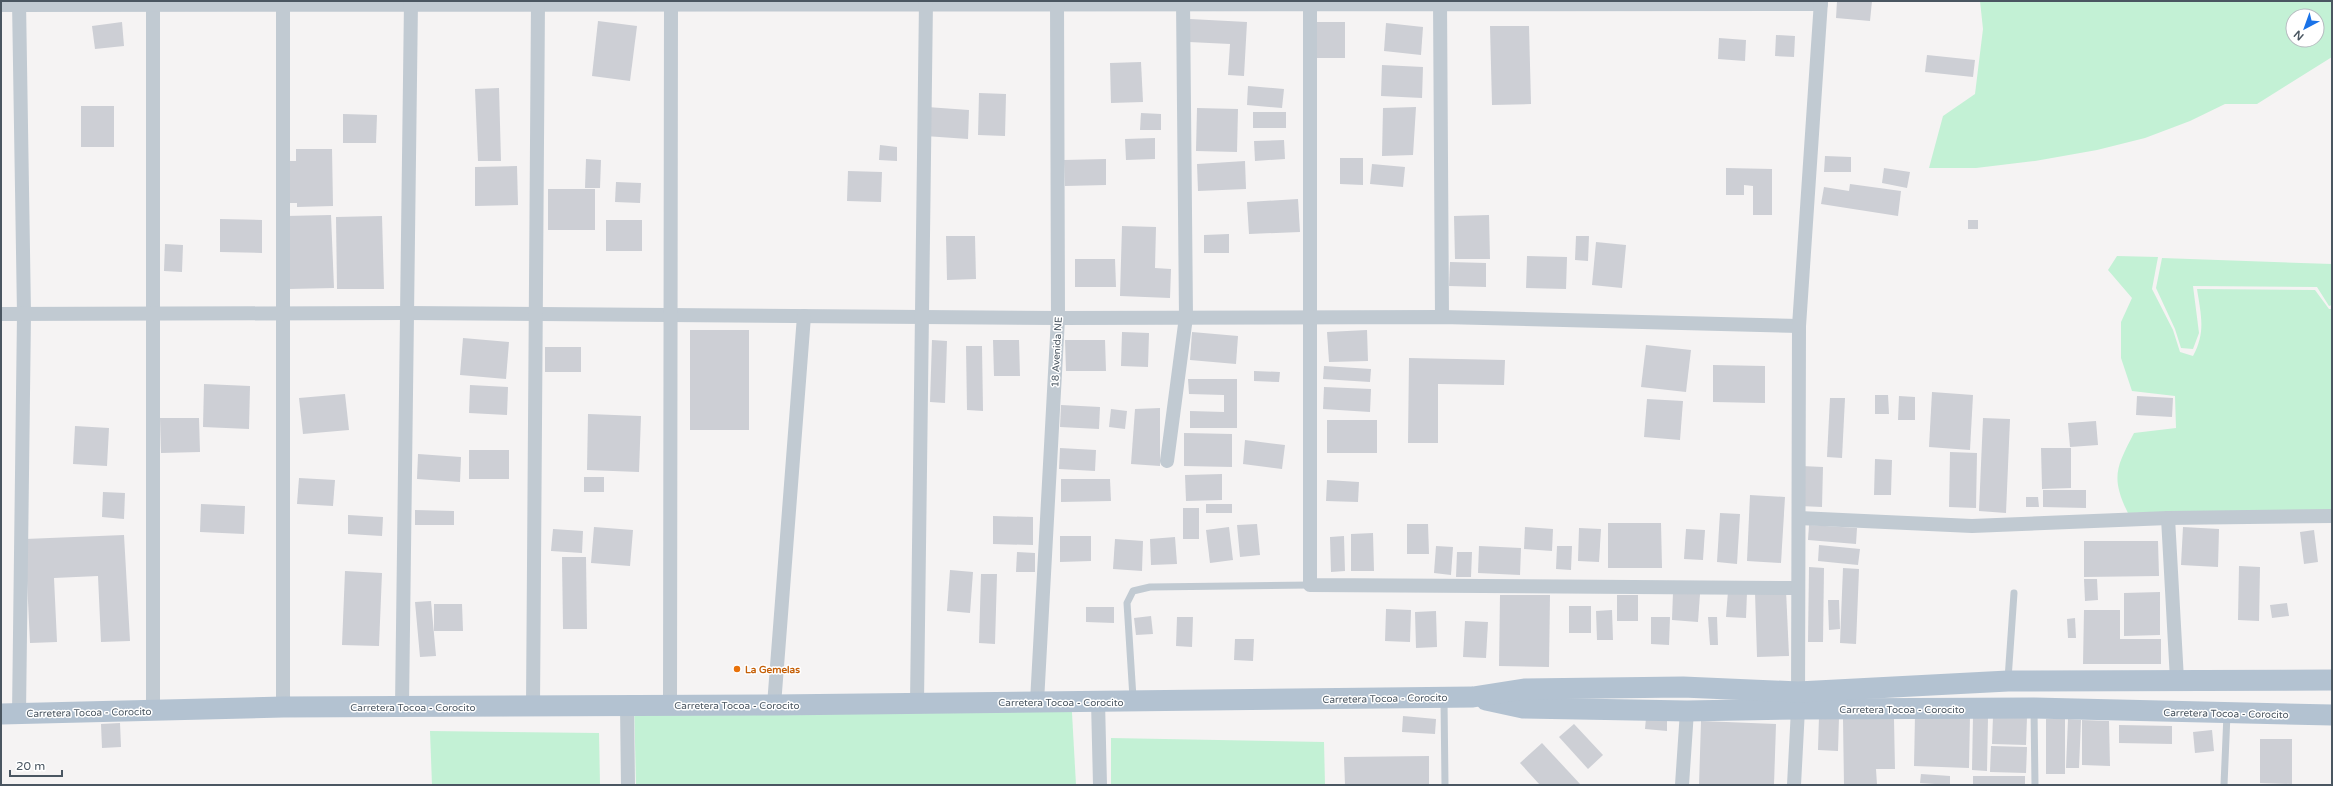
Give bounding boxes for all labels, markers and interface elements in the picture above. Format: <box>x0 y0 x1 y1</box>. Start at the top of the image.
north arrow <box>2285 8 2325 48</box>
text: N <box>2291 27 2306 43</box>
street label: 18 Avenida NE <box>1049 316 1065 388</box>
marker: La Gemelas <box>732 664 742 674</box>
place label: La Gemelas <box>745 664 800 676</box>
street label: Carretera Tocoa - Corocito <box>1322 692 1448 706</box>
street label: Carretera Tocoa - Corocito <box>998 697 1124 709</box>
street label: Carretera Tocoa - Corocito <box>674 700 800 712</box>
street label: Carretera Tocoa - Corocito <box>350 702 476 714</box>
street label: Carretera Tocoa - Corocito <box>1839 704 1965 716</box>
street label: Carretera Tocoa - Corocito <box>26 706 152 720</box>
street label: Carretera Tocoa - Corocito <box>2163 707 2289 721</box>
scale bar <box>10 752 62 778</box>
text: 20 m <box>16 759 45 773</box>

